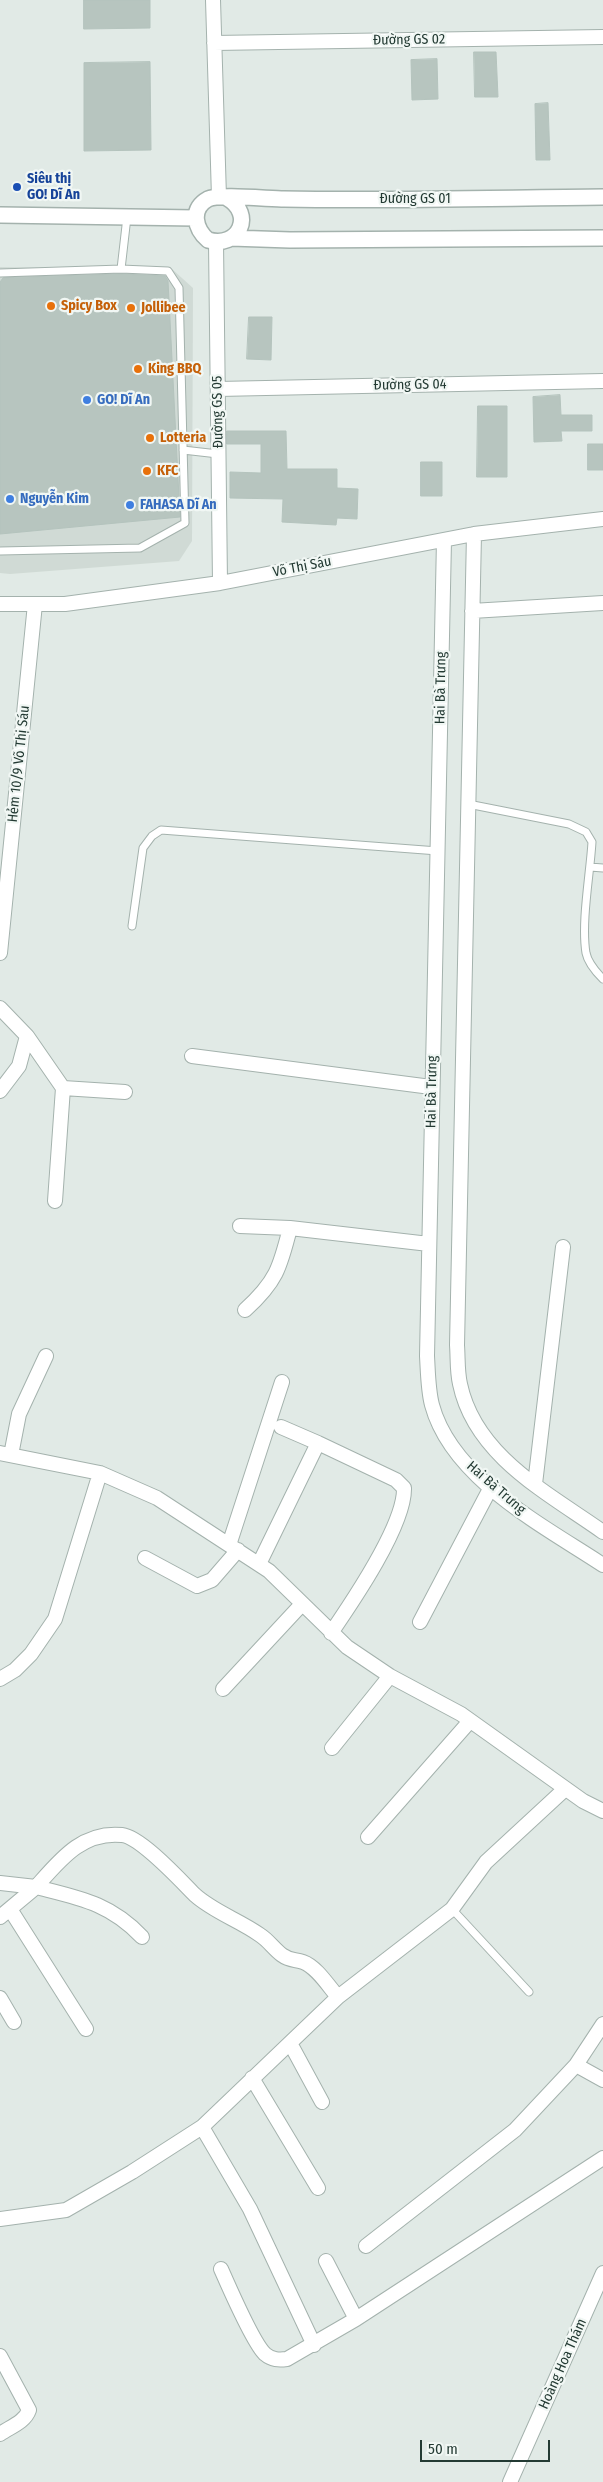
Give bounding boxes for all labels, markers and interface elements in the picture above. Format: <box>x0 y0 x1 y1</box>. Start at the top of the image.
street label: Đường GS 02 <box>373 31 445 49</box>
place label: Siêu thị GO! Dĩ An <box>27 171 80 203</box>
marker: Siêu thị GO! Dĩ An <box>11 181 23 193</box>
street label: Đường GS 01 <box>379 191 451 207</box>
place label: Spicy Box <box>61 298 117 314</box>
marker: Spicy Box <box>45 300 57 312</box>
place label: Jollibee <box>141 300 186 316</box>
marker: Jollibee <box>125 302 137 314</box>
place label: King BBQ <box>148 361 201 377</box>
marker: King BBQ <box>132 363 144 375</box>
street label: Đường GS 05 <box>209 376 227 448</box>
street label: Đường GS 04 <box>373 376 447 394</box>
place label: GO! Dĩ An <box>97 392 150 408</box>
marker: GO! Dĩ An <box>81 394 93 406</box>
place label: Lotteria <box>160 430 206 446</box>
marker: Lotteria <box>144 432 156 444</box>
place label: KFC <box>157 463 178 479</box>
marker: KFC <box>141 465 153 477</box>
place label: Nguyễn Kim <box>20 491 89 507</box>
marker: Nguyễn Kim <box>4 493 16 505</box>
place label: FAHASA Dĩ An <box>140 497 217 513</box>
marker: FAHASA Dĩ An <box>124 499 136 511</box>
street label: Võ Thị Sáu <box>271 553 333 581</box>
street label: Hai Bà Trưng <box>432 652 450 724</box>
street label: Hẻm 10/9 Võ Thị Sáu <box>5 705 33 823</box>
street label: Hai Bà Trưng <box>423 1056 441 1128</box>
street label: Hai Bà Trưng <box>463 1458 529 1518</box>
street label: Hoàng Hoa Thám <box>536 2316 590 2412</box>
scale bar <box>423 2430 553 2462</box>
text: 50 m <box>428 2440 458 2458</box>

